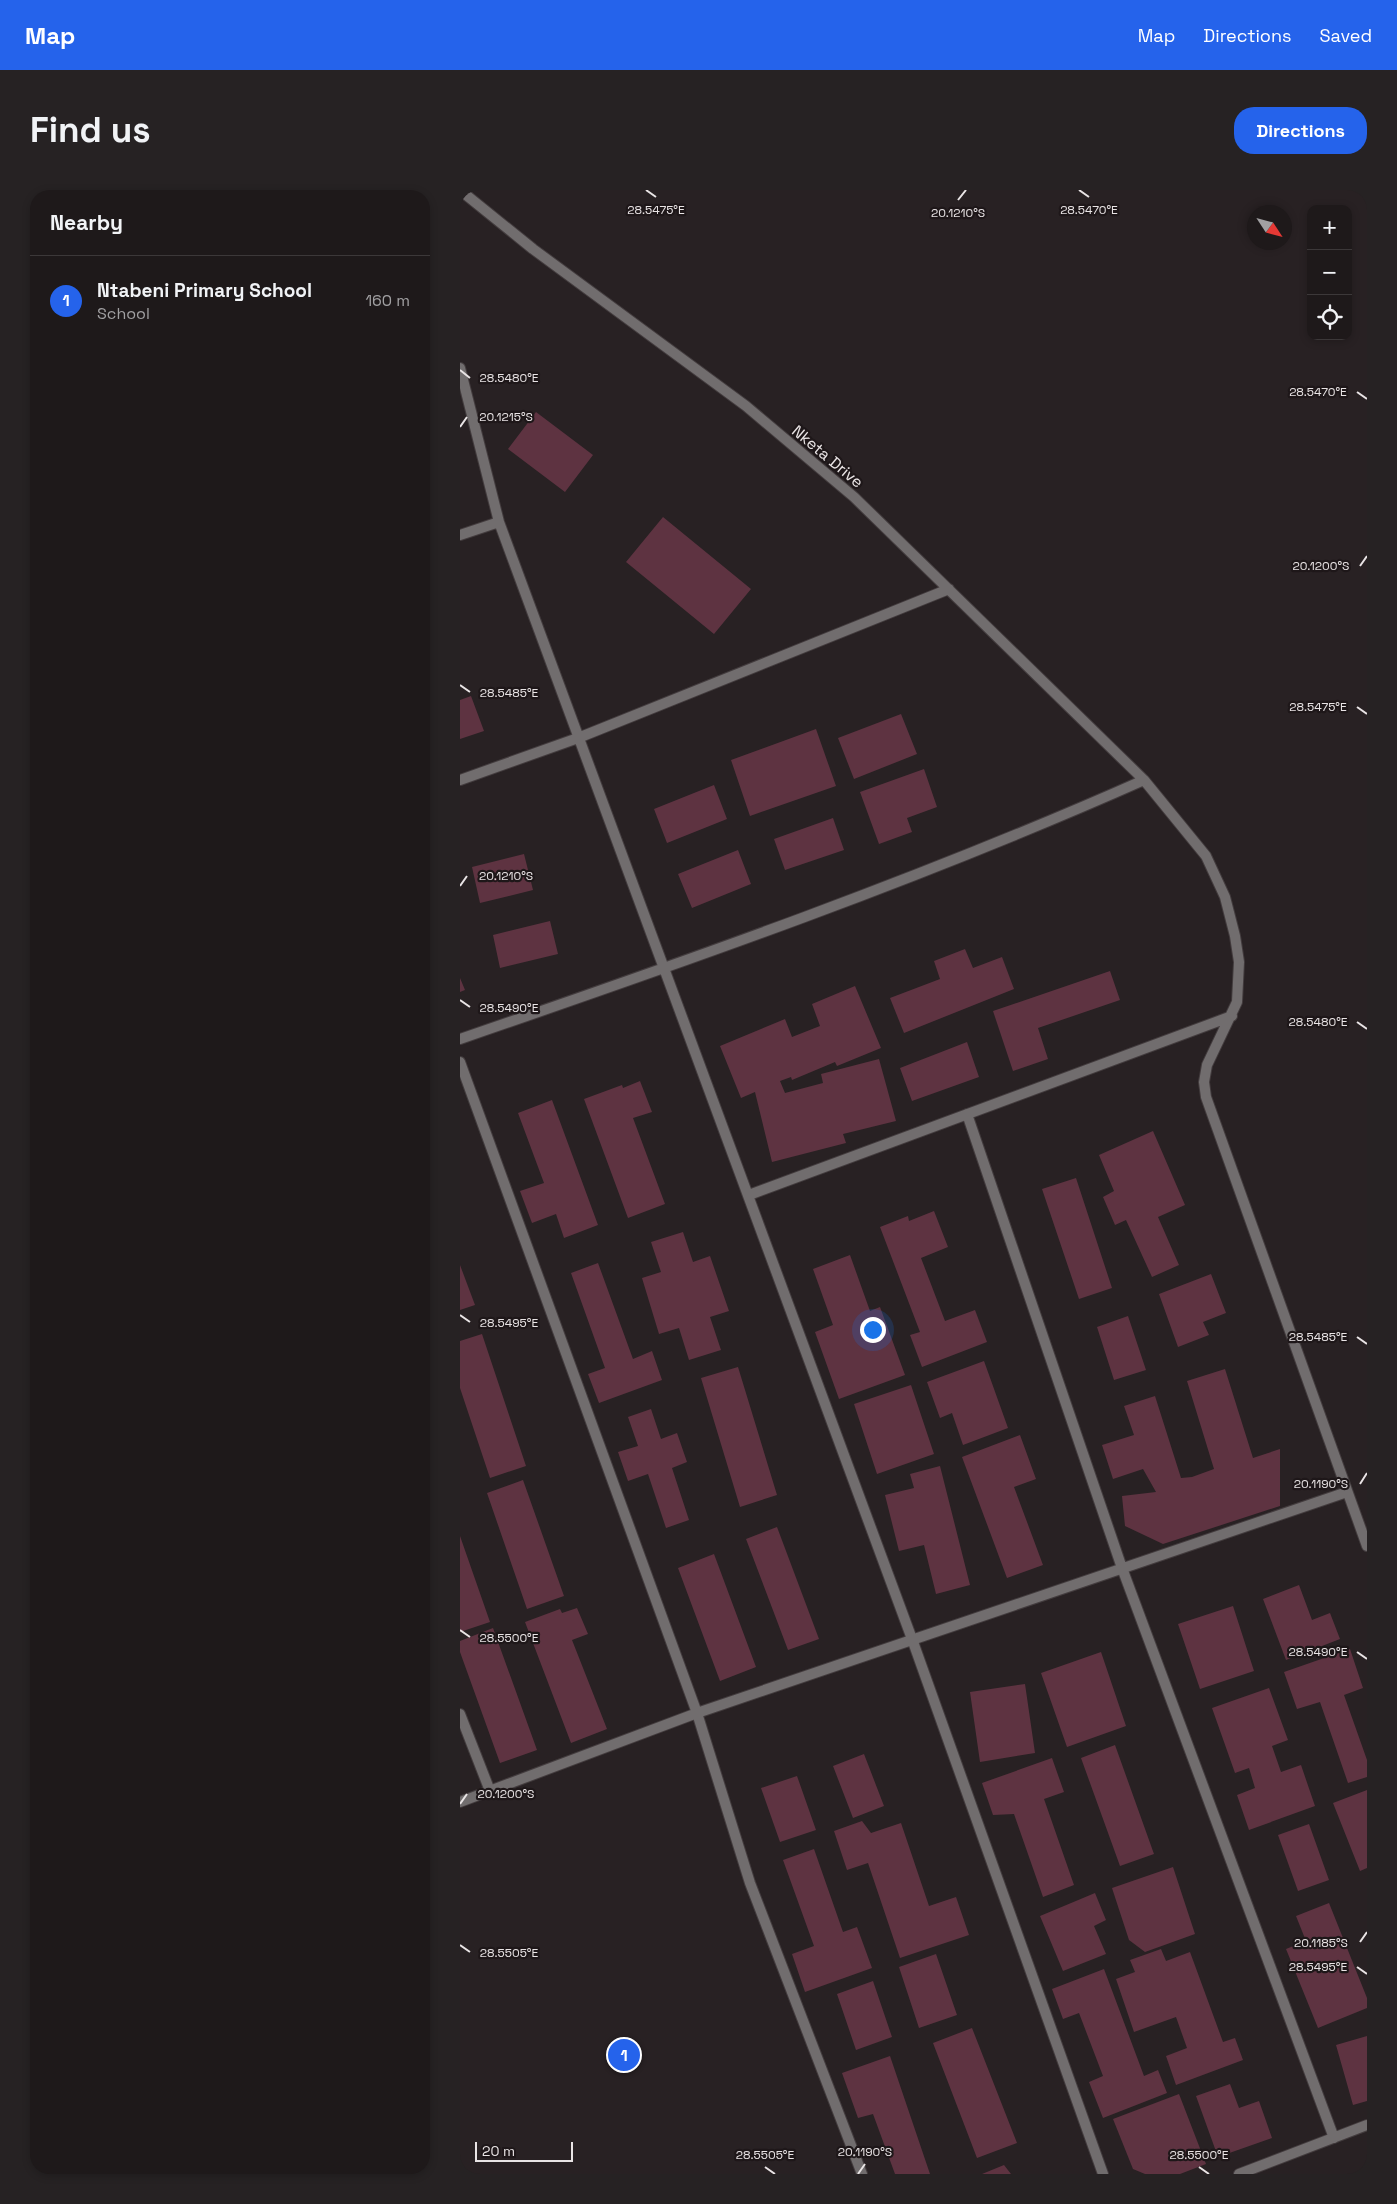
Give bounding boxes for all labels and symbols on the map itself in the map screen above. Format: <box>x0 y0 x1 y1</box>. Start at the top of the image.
text: 28.5475°E <box>627 202 685 218</box>
text: 28.5470°E <box>1060 202 1118 218</box>
text: 20.1210°S <box>931 205 985 221</box>
north arrow <box>1247 205 1292 250</box>
text: 28.5480°E <box>480 370 539 386</box>
text: 28.5470°E <box>1289 384 1347 400</box>
text: 20.1215°S <box>479 409 533 425</box>
street label: Nketa Drive <box>788 420 868 492</box>
text: 20.1200°S <box>1293 558 1349 574</box>
text: 28.5485°E <box>480 685 538 701</box>
text: 28.5475°E <box>1289 699 1347 715</box>
text: 20.1210°S <box>479 868 533 884</box>
text: 28.5490°E <box>480 1000 539 1016</box>
text: 28.5480°E <box>1289 1014 1348 1030</box>
text: 28.5495°E <box>480 1315 538 1331</box>
your location <box>860 1317 886 1343</box>
text: 28.5485°E <box>1289 1329 1347 1345</box>
text: 20.1190°S <box>1294 1476 1348 1492</box>
text: 28.5500°E <box>480 1630 539 1646</box>
text: 28.5490°E <box>1289 1644 1348 1660</box>
text: 20.1200°S <box>478 1786 534 1802</box>
text: 20.1185°S <box>1294 1935 1348 1951</box>
text: 28.5505°E <box>480 1945 538 1961</box>
text: 28.5495°E <box>1289 1959 1347 1975</box>
pin: 1 <box>608 2036 640 2074</box>
scale bar <box>475 2139 572 2162</box>
text: 20.1190°S <box>838 2144 892 2160</box>
text: 28.5505°E <box>736 2147 794 2163</box>
text: 28.5500°E <box>1170 2147 1229 2163</box>

